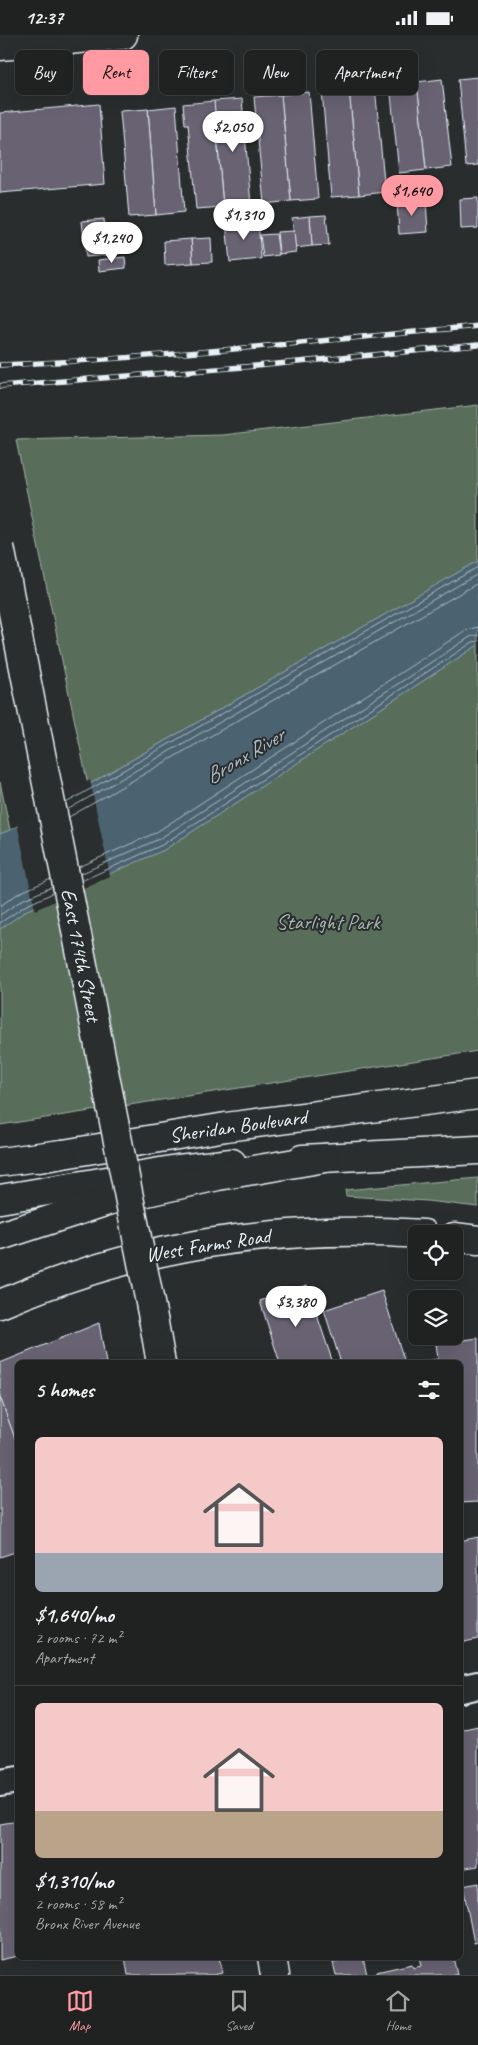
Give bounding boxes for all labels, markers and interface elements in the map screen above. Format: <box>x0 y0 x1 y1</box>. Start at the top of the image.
text: 12:37 <box>25 6 63 30</box>
chip: Buy <box>15 50 73 95</box>
chip: Rent <box>83 50 149 95</box>
chip: Filters <box>159 50 234 95</box>
chip: New <box>244 50 306 95</box>
chip: Apartment <box>316 50 418 95</box>
pin: $2,050 <box>192 111 274 153</box>
text: $2,050 <box>214 117 252 137</box>
pin: $1,640 <box>371 175 453 217</box>
text: $1,640 <box>392 181 432 201</box>
pin: $1,310 <box>203 199 285 241</box>
text: $1,310 <box>224 205 264 225</box>
pin: $1,240 <box>71 221 153 264</box>
text: $1,240 <box>92 228 132 248</box>
water label: Bronx River <box>200 720 292 790</box>
street label: East 174th Street <box>55 886 107 1026</box>
park label: Starlight Park <box>276 909 381 935</box>
street label: Sheridan Boulevard <box>168 1103 312 1149</box>
street label: West Farms Road <box>144 1222 275 1268</box>
map controls <box>408 1225 463 1345</box>
button: locate <box>408 1225 463 1280</box>
pin: $3,380 <box>255 1285 337 1328</box>
button: layers <box>408 1290 463 1345</box>
text: $3,380 <box>276 1292 316 1312</box>
icon: filters <box>415 1376 443 1404</box>
text: 5 homes <box>35 1377 94 1403</box>
icon: home <box>194 1470 284 1560</box>
text: $1,640/mo <box>35 1602 114 1628</box>
text: 2 rooms · 72 m² <box>35 1628 121 1648</box>
text: Apartment <box>35 1648 94 1668</box>
icon: home <box>194 1735 284 1825</box>
text: $1,310/mo <box>35 1868 113 1894</box>
text: 2 rooms · 58 m² <box>35 1894 121 1914</box>
text: Bronx River Avenue <box>35 1914 139 1934</box>
tab: Map <box>66 1987 94 2034</box>
tab: Saved <box>225 1987 253 2034</box>
tab: Home <box>384 1987 412 2034</box>

